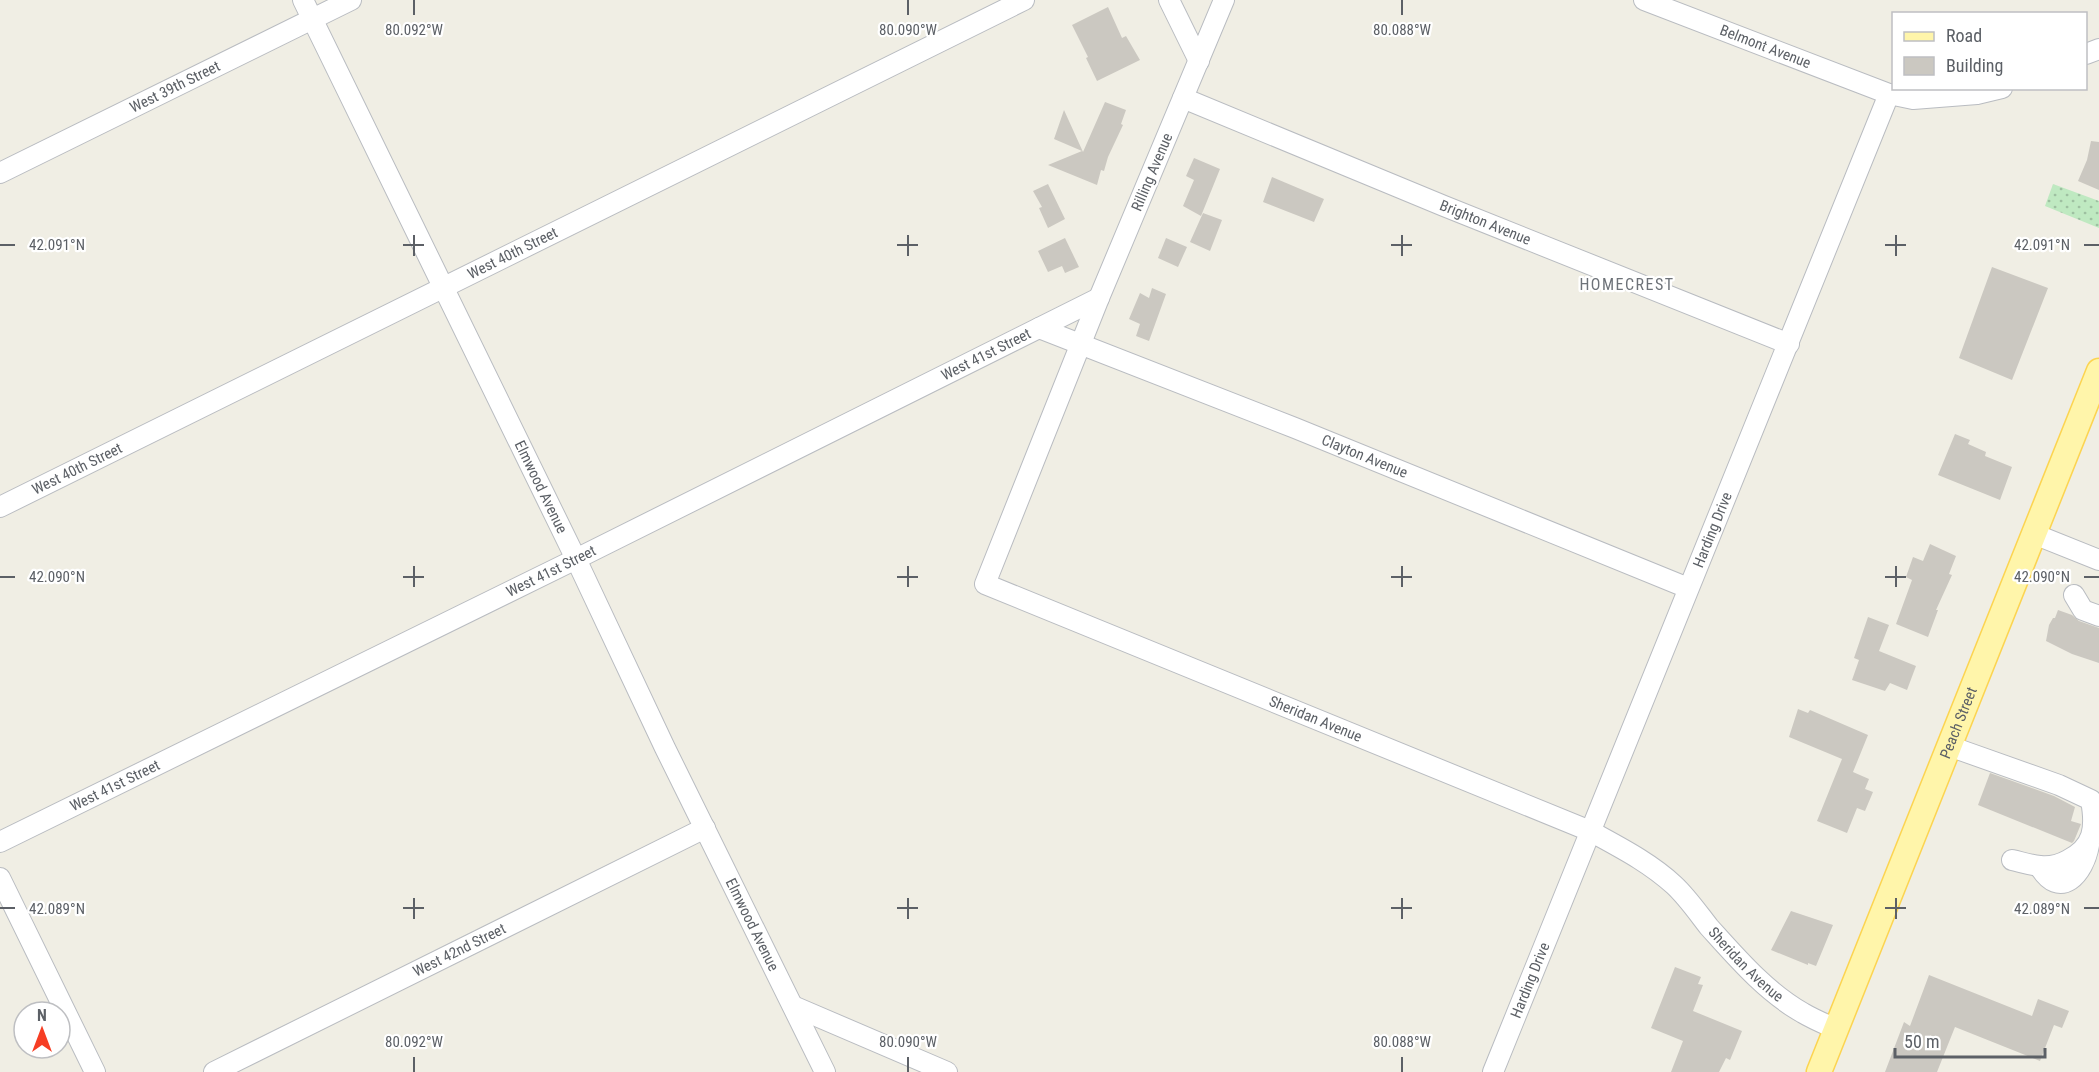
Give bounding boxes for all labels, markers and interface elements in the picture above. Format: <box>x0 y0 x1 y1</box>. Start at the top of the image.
legend <box>1892 12 2087 90</box>
text: 80.092°W <box>385 21 444 39</box>
text: 80.090°W <box>879 21 938 39</box>
text: 80.088°W <box>1373 21 1432 39</box>
street label: Belmont Avenue <box>1717 21 1813 72</box>
text: Road <box>1946 25 1982 46</box>
text: Building <box>1946 55 2003 76</box>
street label: West 39th Street <box>127 57 223 117</box>
street label: Rilling Avenue <box>1127 130 1177 214</box>
street label: Brighton Avenue <box>1437 196 1534 249</box>
street label: West 40th Street <box>465 223 561 283</box>
text: 42.091°N <box>29 236 85 254</box>
text: 42.091°N <box>2014 236 2070 254</box>
district label: HOMECREST <box>1579 275 1675 294</box>
street label: West 41st Street <box>938 325 1034 384</box>
street label: Clayton Avenue <box>1319 431 1410 482</box>
street label: Elmwood Avenue <box>511 438 571 536</box>
street label: West 40th Street <box>29 439 125 499</box>
street label: Harding Drive <box>1689 489 1736 570</box>
street label: West 41st Street <box>503 542 599 601</box>
text: 42.090°N <box>29 568 85 586</box>
text: 42.090°N <box>2014 568 2070 586</box>
street label: Peach Street <box>1936 685 1981 761</box>
street label: Sheridan Avenue <box>1266 692 1365 746</box>
street label: West 41st Street <box>67 756 163 815</box>
street label: Elmwood Avenue <box>722 875 783 974</box>
text: 42.089°N <box>29 900 85 918</box>
text: 42.089°N <box>2014 900 2070 918</box>
street label: West 42nd Street <box>410 919 509 981</box>
street label: Sheridan Avenue <box>1704 923 1787 1006</box>
street label: Harding Drive <box>1507 940 1553 1021</box>
north arrow <box>12 1000 72 1060</box>
text: N <box>37 1006 47 1025</box>
scale bar <box>1895 1021 2045 1059</box>
text: 50 m <box>1904 1031 1939 1052</box>
text: 80.092°W <box>385 1033 444 1051</box>
text: 80.090°W <box>879 1033 938 1051</box>
text: 80.088°W <box>1373 1033 1432 1051</box>

